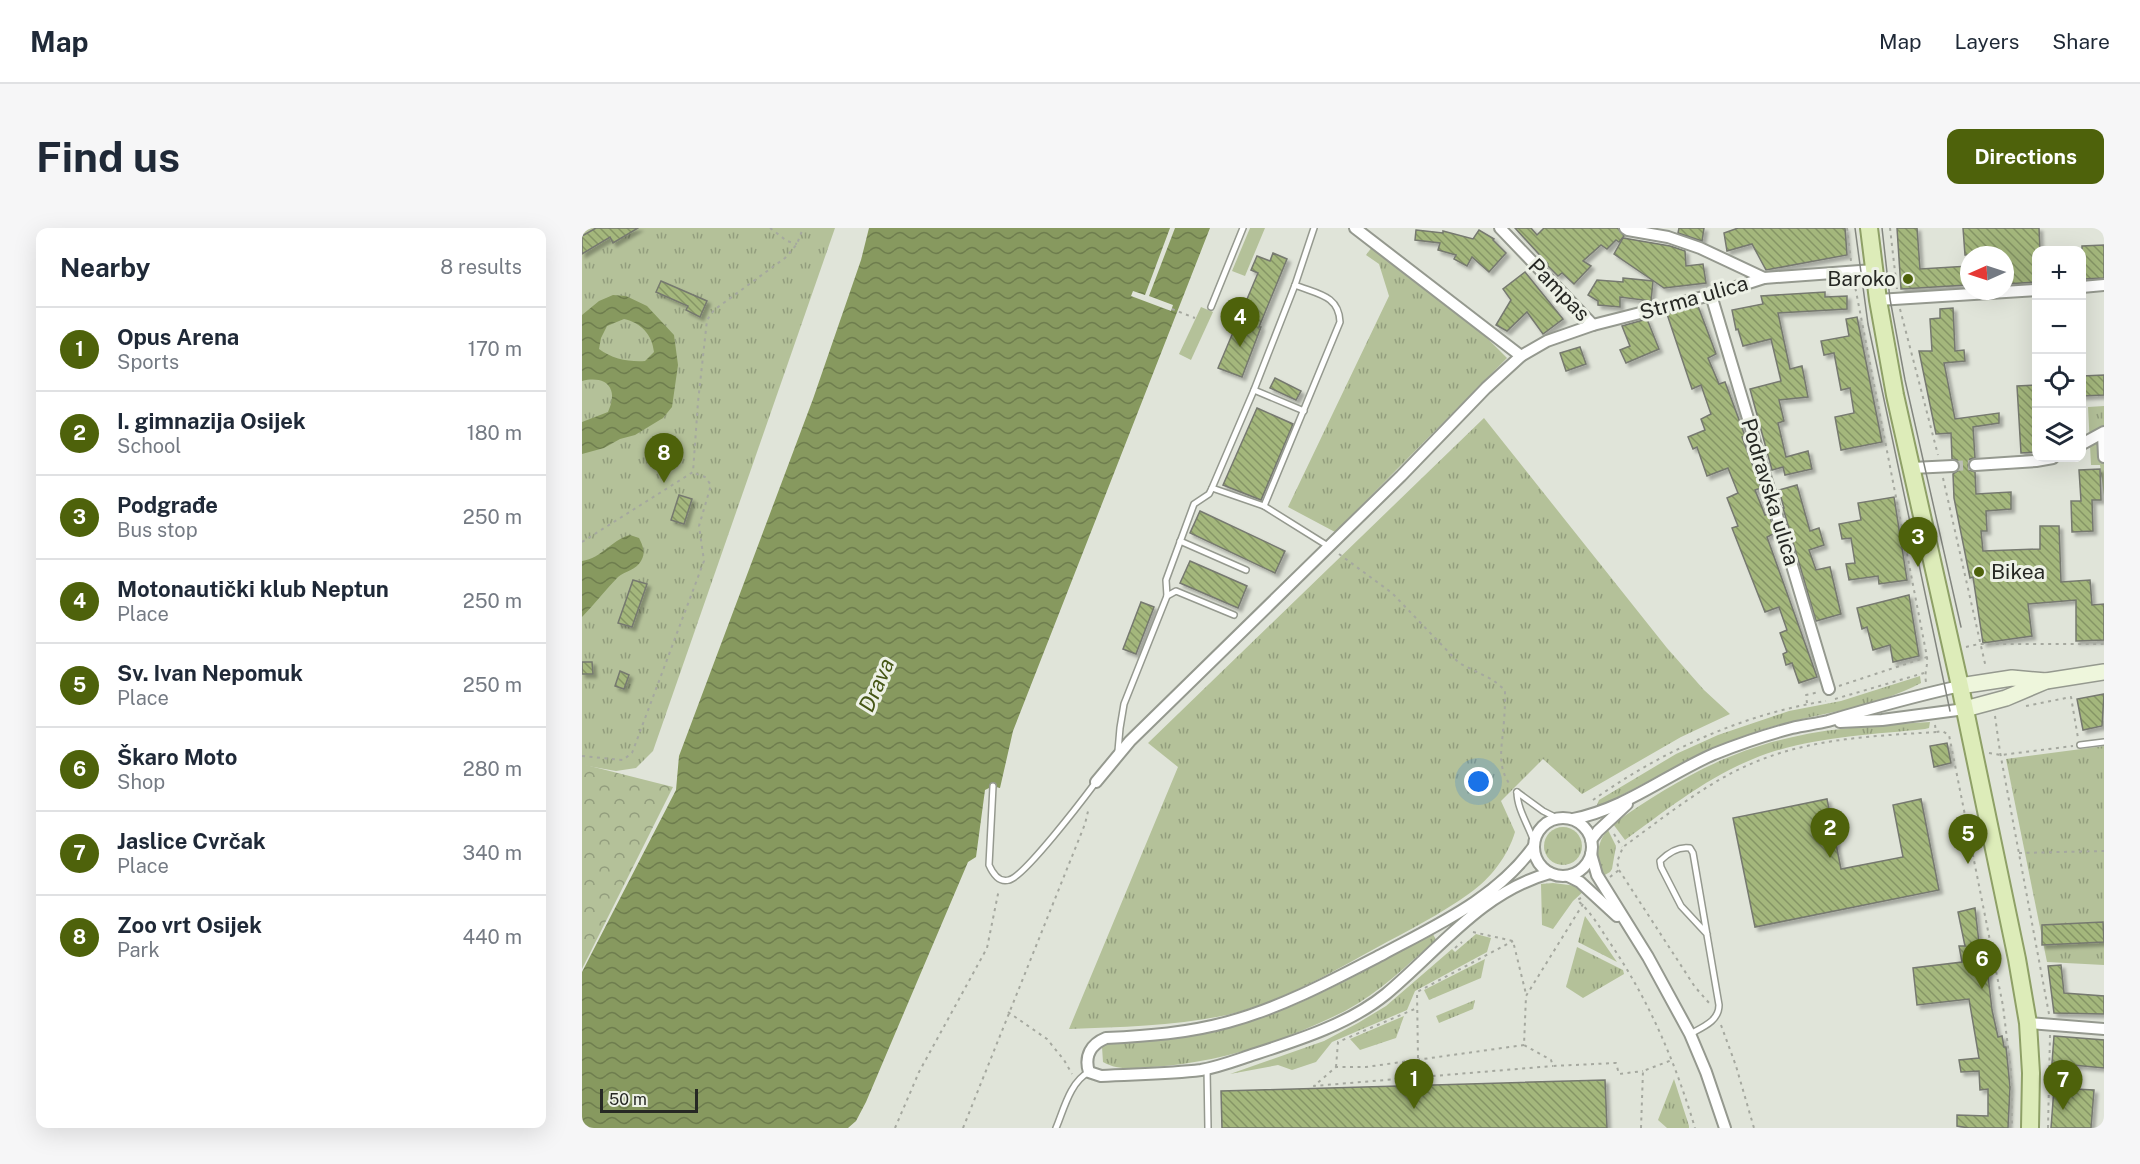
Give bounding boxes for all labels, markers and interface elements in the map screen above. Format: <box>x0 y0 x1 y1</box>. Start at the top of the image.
text: Map <box>30 25 89 58</box>
text: Map <box>1879 29 1922 54</box>
text: Layers <box>1955 29 2019 54</box>
text: Share <box>2052 29 2110 54</box>
button: Directions <box>1947 129 2104 184</box>
text: Find us <box>36 132 180 181</box>
north arrow <box>1960 246 2014 300</box>
map controls <box>2032 246 2086 462</box>
button: + <box>2032 246 2086 300</box>
text: Nearby <box>60 252 150 283</box>
street label: Pampas <box>1523 253 1595 326</box>
text: 8 results <box>440 255 522 279</box>
place label: Baroko <box>1827 266 1896 291</box>
street label: Strma ulica <box>1637 270 1751 325</box>
marker: Baroko <box>1901 272 1915 286</box>
pin: 4 <box>1220 298 1260 347</box>
button: − <box>2032 300 2086 354</box>
text: Opus Arena <box>117 324 239 350</box>
text: 1 <box>75 337 84 361</box>
text: 170 m <box>468 337 522 361</box>
text: Sports <box>117 350 179 374</box>
button: locate <box>2032 354 2086 408</box>
text: I. gimnazija Osijek <box>117 408 306 434</box>
button: layers <box>2032 408 2086 462</box>
street label: Podravska ulica <box>1736 415 1805 569</box>
text: 2 <box>73 421 86 445</box>
text: 180 m <box>467 421 522 445</box>
text: School <box>117 434 181 458</box>
pin: 8 <box>644 434 683 483</box>
text: Podgrađe <box>117 492 218 518</box>
text: 3 <box>73 505 86 529</box>
text: 250 m <box>463 505 522 529</box>
text: Bus stop <box>117 518 198 542</box>
pin: 3 <box>1898 518 1938 567</box>
place label: Bikea <box>1991 559 2045 584</box>
marker: Bikea <box>1972 565 1986 579</box>
text: Motonautički klub Neptun <box>117 576 389 602</box>
text: 4 <box>73 589 86 613</box>
text: 250 m <box>463 589 522 613</box>
text: Place <box>117 602 169 626</box>
water label: Drava <box>853 654 899 716</box>
text: Sv. Ivan Nepomuk <box>117 660 303 686</box>
text: 5 <box>73 673 86 697</box>
text: 250 m <box>463 673 522 697</box>
text: Place <box>117 686 169 710</box>
text: Škaro Moto <box>117 744 237 770</box>
text: 6 <box>73 757 86 781</box>
text: 280 m <box>463 757 522 781</box>
your location <box>1464 767 1493 796</box>
text: Shop <box>117 770 165 794</box>
pin: 2 <box>1810 808 1850 858</box>
pin: 5 <box>1948 814 1988 864</box>
text: Jaslice Cvrčak <box>117 828 266 854</box>
text: 7 <box>73 841 86 865</box>
text: 340 m <box>462 841 522 865</box>
text: Place <box>117 854 169 878</box>
text: Zoo vrt Osijek <box>117 912 262 938</box>
text: 8 <box>73 925 86 949</box>
text: 440 m <box>462 925 522 949</box>
text: Park <box>117 938 160 962</box>
pin: 6 <box>1962 940 2002 989</box>
pin: 1 <box>1394 1060 1434 1109</box>
pin: 7 <box>2044 1060 2082 1110</box>
scale bar <box>600 1086 698 1114</box>
text: 50 m <box>609 1090 647 1109</box>

